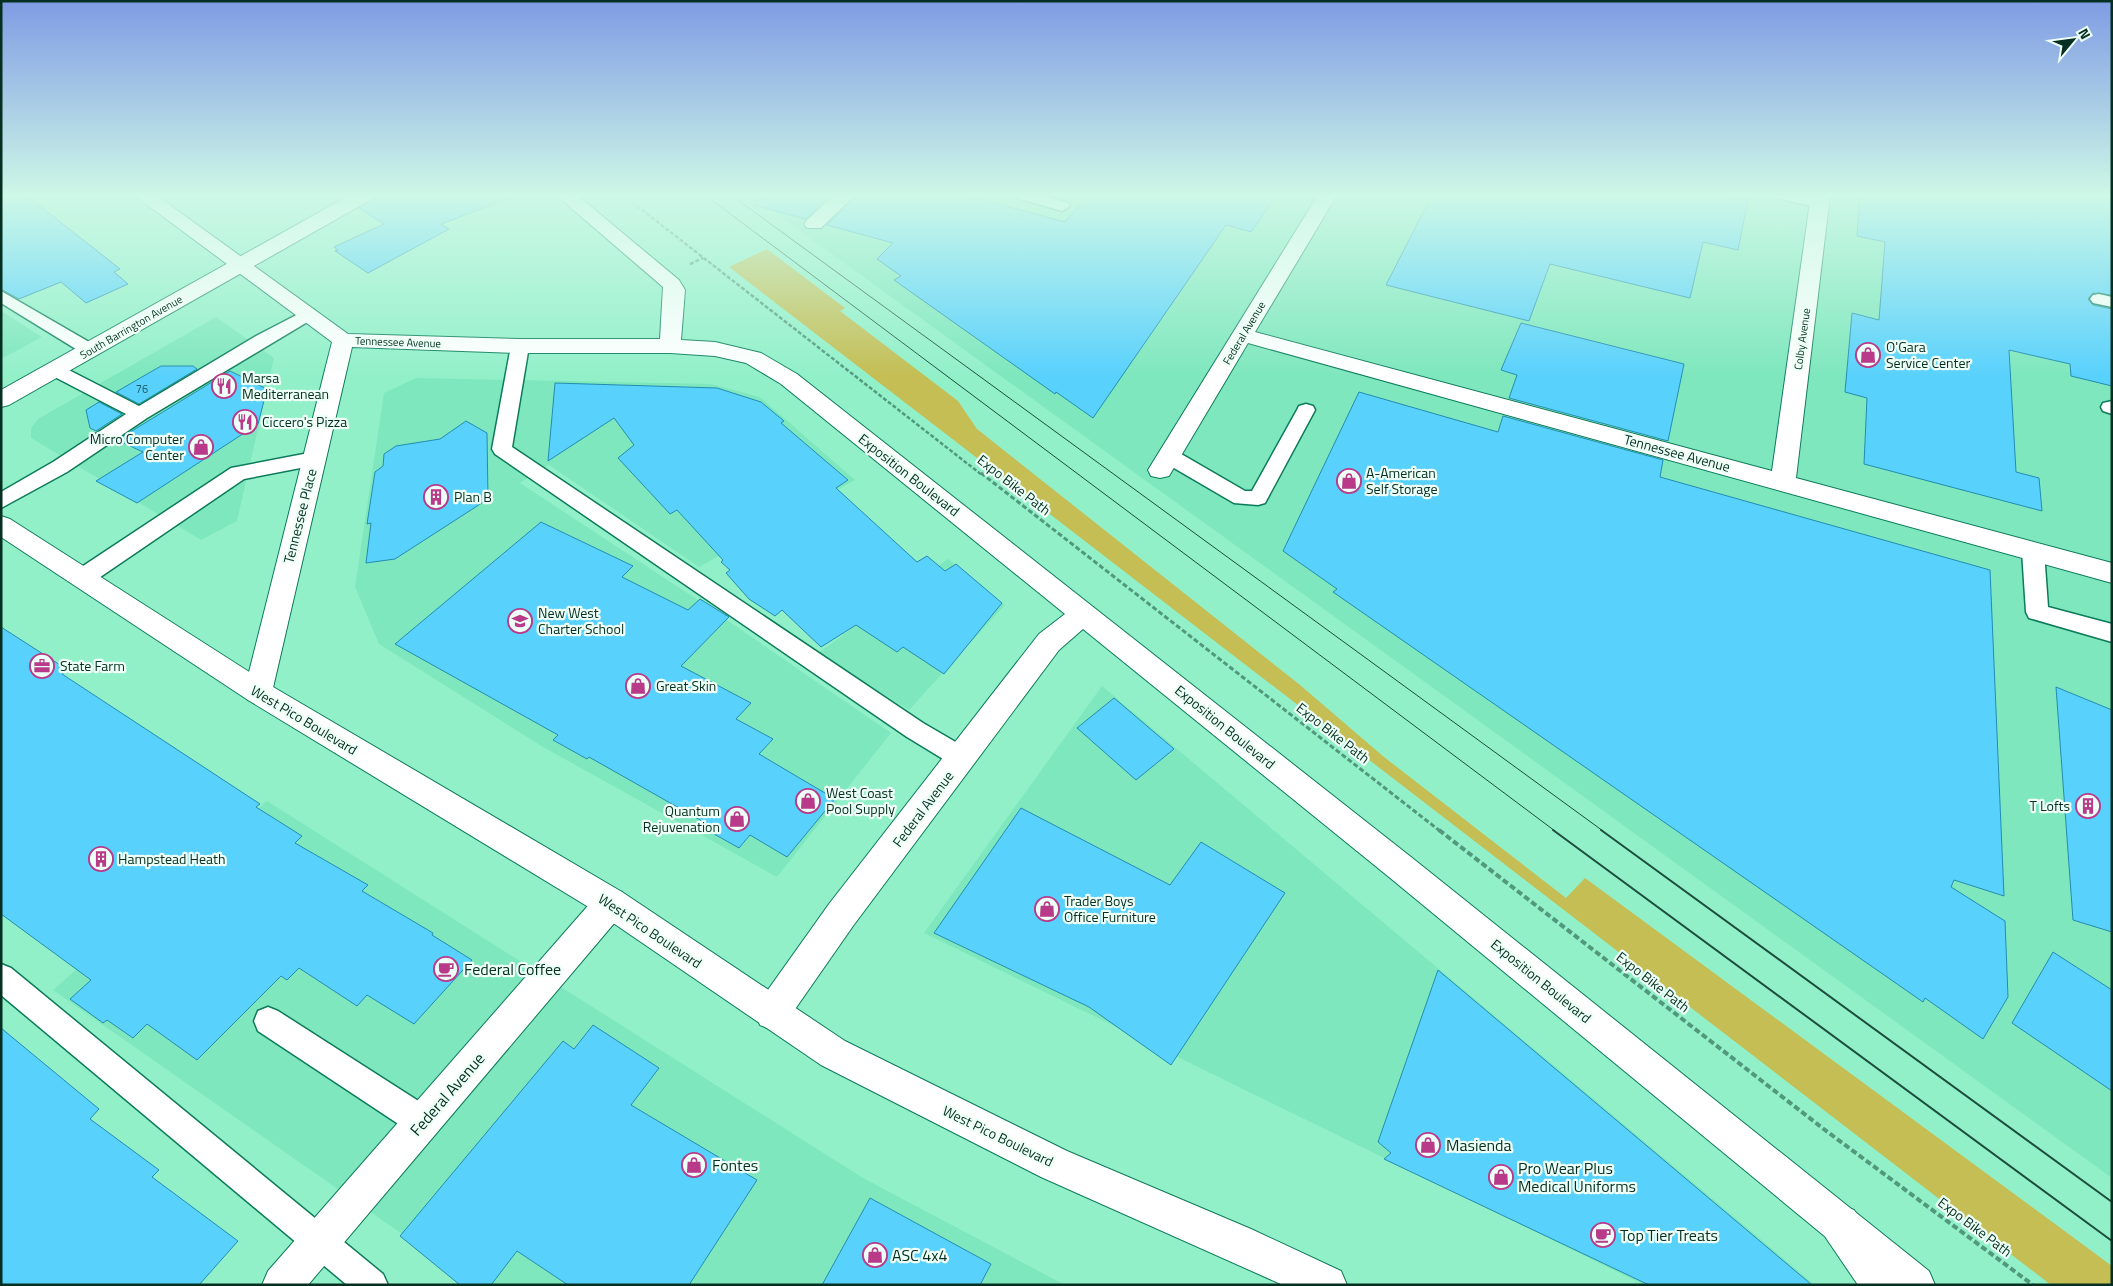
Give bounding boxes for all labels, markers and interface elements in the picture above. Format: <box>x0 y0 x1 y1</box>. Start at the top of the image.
north arrow <box>2048 15 2098 65</box>
text: N <box>2073 24 2096 43</box>
street label: South Barrington Avenue <box>77 291 186 363</box>
street label: Federal Avenue <box>1219 298 1269 368</box>
street label: Colby Avenue <box>1790 307 1814 371</box>
street label: Tennessee Avenue <box>355 333 442 352</box>
place label: O'Gara Service Center <box>1886 336 1970 373</box>
shop icon: O'Gara Service Center <box>1855 342 1881 368</box>
place label: Marsa Mediterranean <box>242 367 329 404</box>
restaurant icon: Marsa Mediterranean <box>211 373 237 399</box>
house number: 76 <box>136 381 148 397</box>
restaurant icon: Ciccero's Pizza <box>232 409 258 435</box>
place label: Ciccero's Pizza <box>262 411 347 432</box>
place label: Micro Computer Center <box>90 428 184 465</box>
street label: Exposition Boulevard <box>854 428 965 521</box>
street label: Tennessee Avenue <box>1622 428 1733 477</box>
shop icon: Micro Computer Center <box>188 434 214 460</box>
street label: Expo Bike Path <box>973 449 1055 520</box>
place label: A-American Self Storage <box>1366 462 1438 499</box>
street label: Tennessee Place <box>278 466 321 566</box>
shop icon: A-American Self Storage <box>1336 468 1362 494</box>
building icon: Plan B <box>423 484 449 510</box>
place label: Plan B <box>454 486 492 507</box>
place label: New West Charter School <box>538 602 624 639</box>
school or university icon: New West Charter School <box>507 608 533 634</box>
office icon: State Farm <box>29 653 55 679</box>
place label: State Farm <box>60 655 125 676</box>
shop icon: Great Skin <box>625 673 651 699</box>
place label: Great Skin <box>656 675 716 696</box>
street label: West Pico Boulevard <box>247 679 361 760</box>
street label: Exposition Boulevard <box>1171 680 1280 774</box>
street label: Expo Bike Path <box>1292 697 1374 768</box>
street label: Federal Avenue <box>887 766 958 851</box>
place label: West Coast Pool Supply <box>826 782 895 819</box>
shop icon: West Coast Pool Supply <box>795 788 821 814</box>
building icon: T Lofts <box>2075 793 2101 819</box>
place label: T Lofts <box>2029 795 2070 816</box>
place label: Quantum Rejuvenation <box>643 800 720 837</box>
shop icon: Quantum Rejuvenation <box>724 806 750 832</box>
building icon: Hampstead Heath <box>88 846 114 872</box>
place label: Hampstead Heath <box>118 848 225 869</box>
street label: West Pico Boulevard <box>594 888 706 973</box>
place label: Trader Boys Office Furniture <box>1064 890 1156 927</box>
shop icon: Trader Boys Office Furniture <box>1034 896 1060 922</box>
street label: Exposition Boulevard <box>1487 934 1596 1028</box>
street label: Expo Bike Path <box>1612 946 1694 1017</box>
cafe icon: Federal Coffee <box>433 956 459 982</box>
place label: Federal Coffee <box>464 957 561 981</box>
street label: Federal Avenue <box>404 1047 490 1141</box>
street label: West Pico Boulevard <box>939 1100 1057 1171</box>
shop icon: Masienda <box>1415 1132 1441 1158</box>
place label: Masienda <box>1446 1133 1512 1157</box>
shop icon: Fontes <box>681 1152 707 1178</box>
place label: Fontes <box>712 1153 758 1177</box>
place label: Pro Wear Plus Medical Uniforms <box>1518 1156 1636 1198</box>
shop icon: Pro Wear Plus Medical Uniforms <box>1488 1164 1514 1190</box>
street label: Expo Bike Path <box>1934 1192 2017 1261</box>
cafe icon: Top Tier Treats <box>1590 1222 1616 1248</box>
place label: Top Tier Treats <box>1620 1223 1718 1247</box>
shop icon: ASC 4x4 <box>862 1242 888 1268</box>
place label: ASC 4x4 <box>892 1243 948 1267</box>

